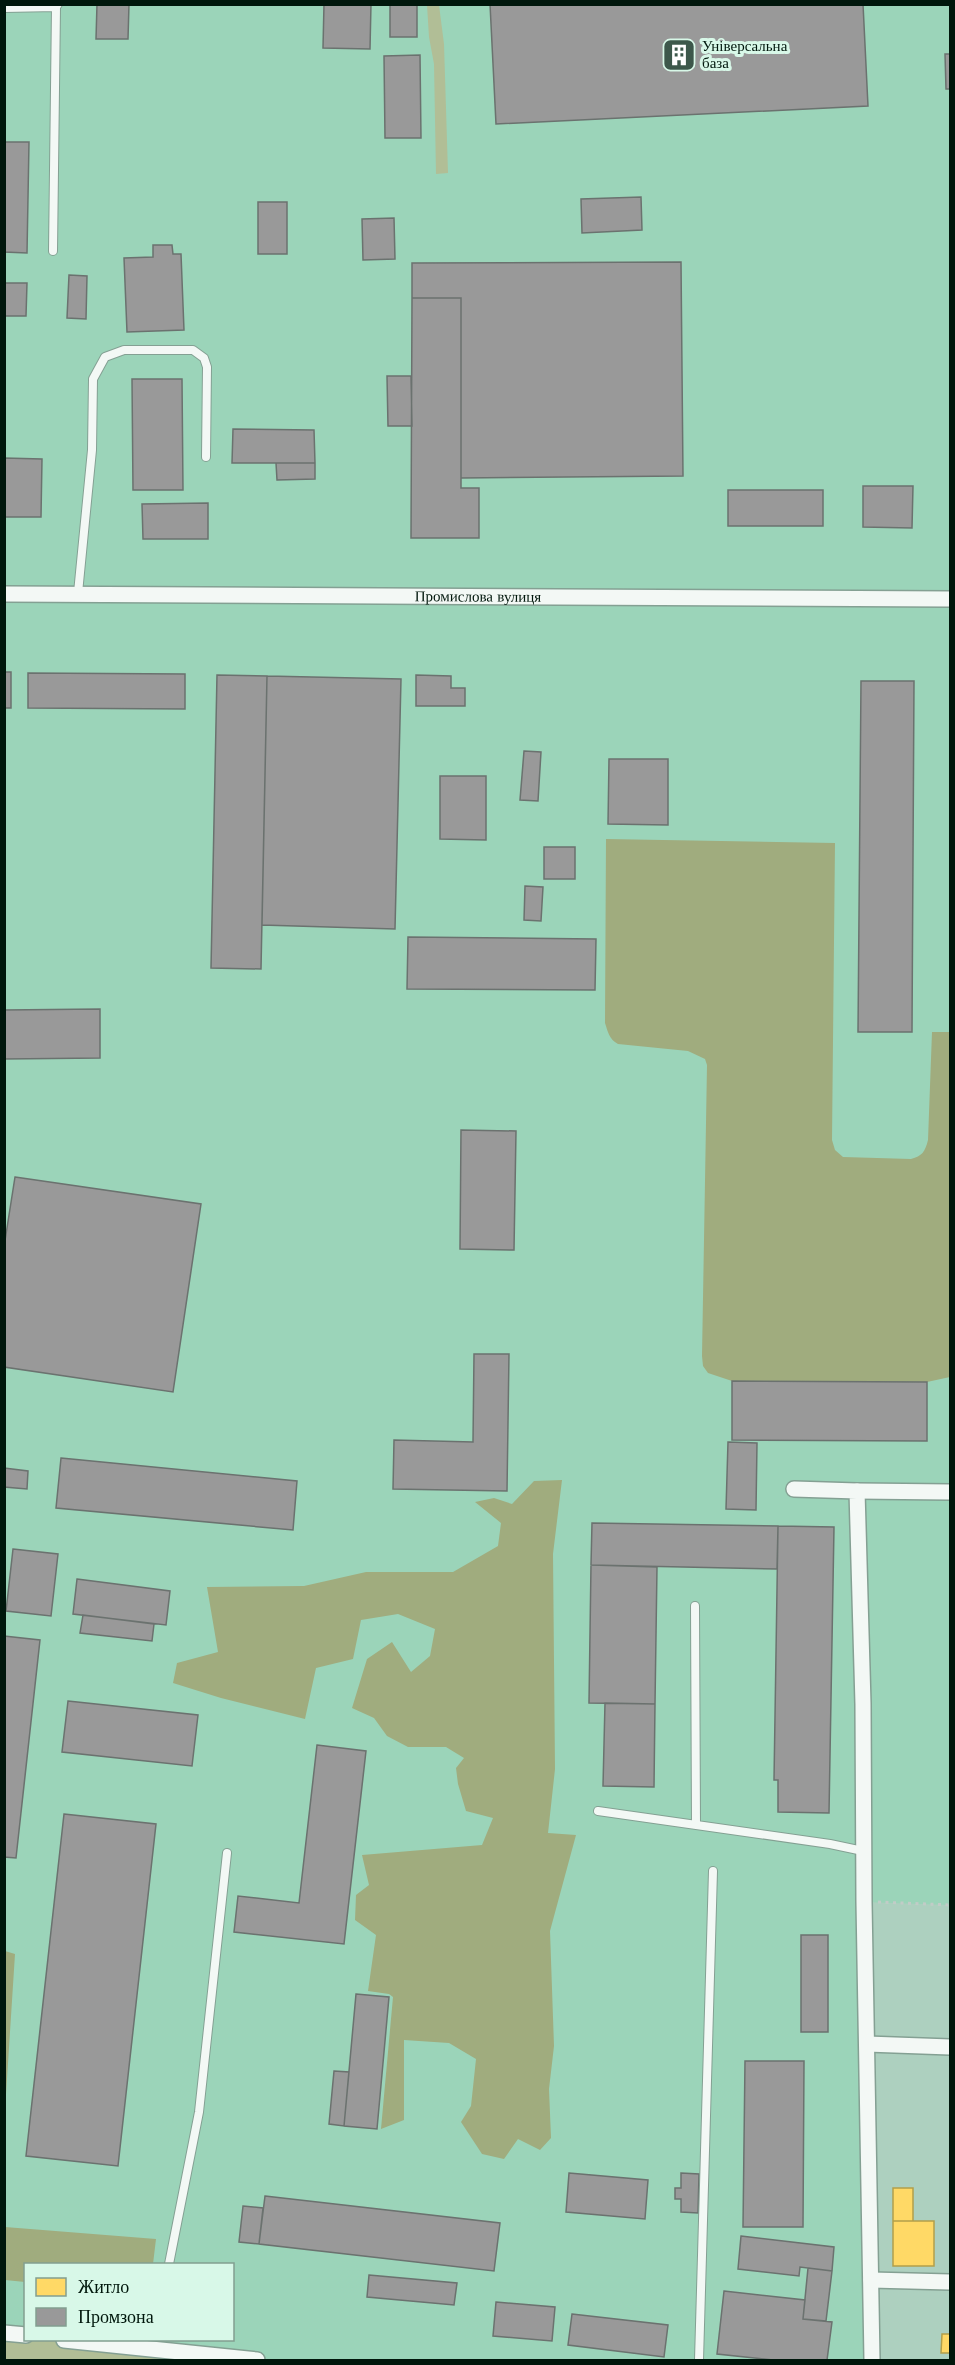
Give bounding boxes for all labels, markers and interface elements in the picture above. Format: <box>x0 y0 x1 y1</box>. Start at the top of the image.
place label: Універсальна база <box>702 36 788 72</box>
building icon: Універсальна база <box>661 37 697 73</box>
street label: Промислова вулиця <box>415 586 541 606</box>
legend <box>24 2263 234 2341</box>
text: Житло <box>78 2276 129 2298</box>
text: Промзона <box>78 2306 154 2328</box>

